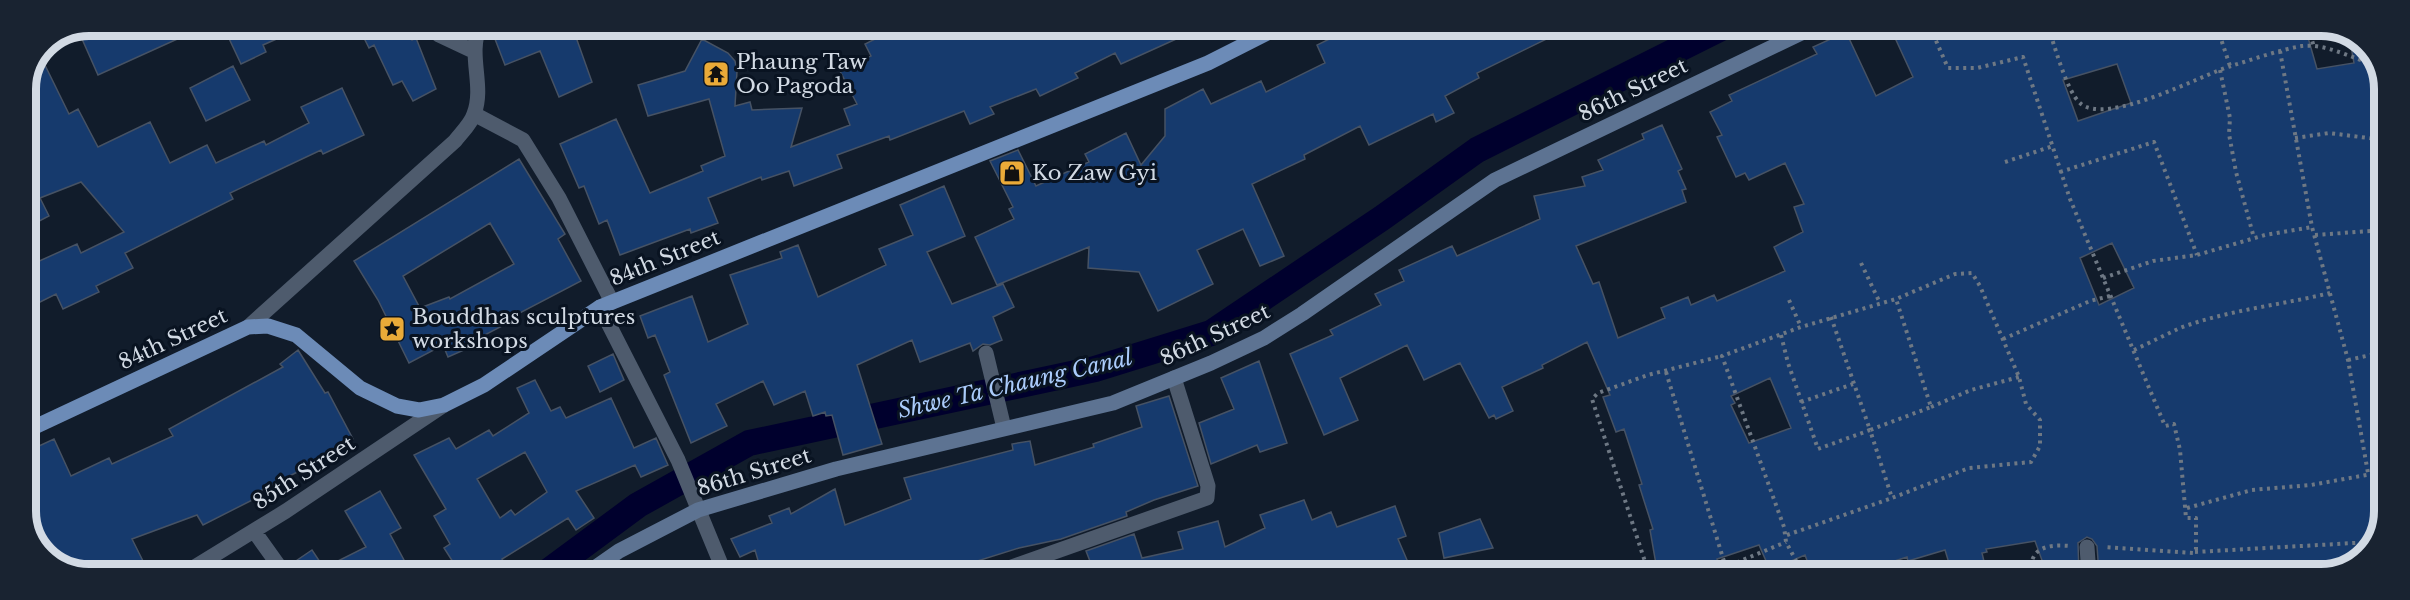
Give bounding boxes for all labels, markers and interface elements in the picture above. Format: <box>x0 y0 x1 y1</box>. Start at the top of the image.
place label: Phaung Taw Oo Pagoda <box>736 49 867 99</box>
street label: 86th Street <box>1574 52 1692 128</box>
temple icon: Phaung Taw Oo Pagoda <box>701 59 731 89</box>
shop icon: Ko Zaw Gyi <box>997 158 1027 188</box>
place label: Ko Zaw Gyi <box>1032 160 1157 186</box>
street label: 84th Street <box>606 224 724 292</box>
street label: 86th Street <box>1156 298 1274 372</box>
street label: 84th Street <box>115 303 231 375</box>
place label: Bouddhas sculptures workshops <box>412 304 635 354</box>
place icon: Bouddhas sculptures workshops <box>377 314 407 344</box>
water label: Shwe Ta Chaung Canal <box>895 344 1135 424</box>
street label: 85th Street <box>248 430 360 516</box>
street label: 86th Street <box>694 442 814 502</box>

